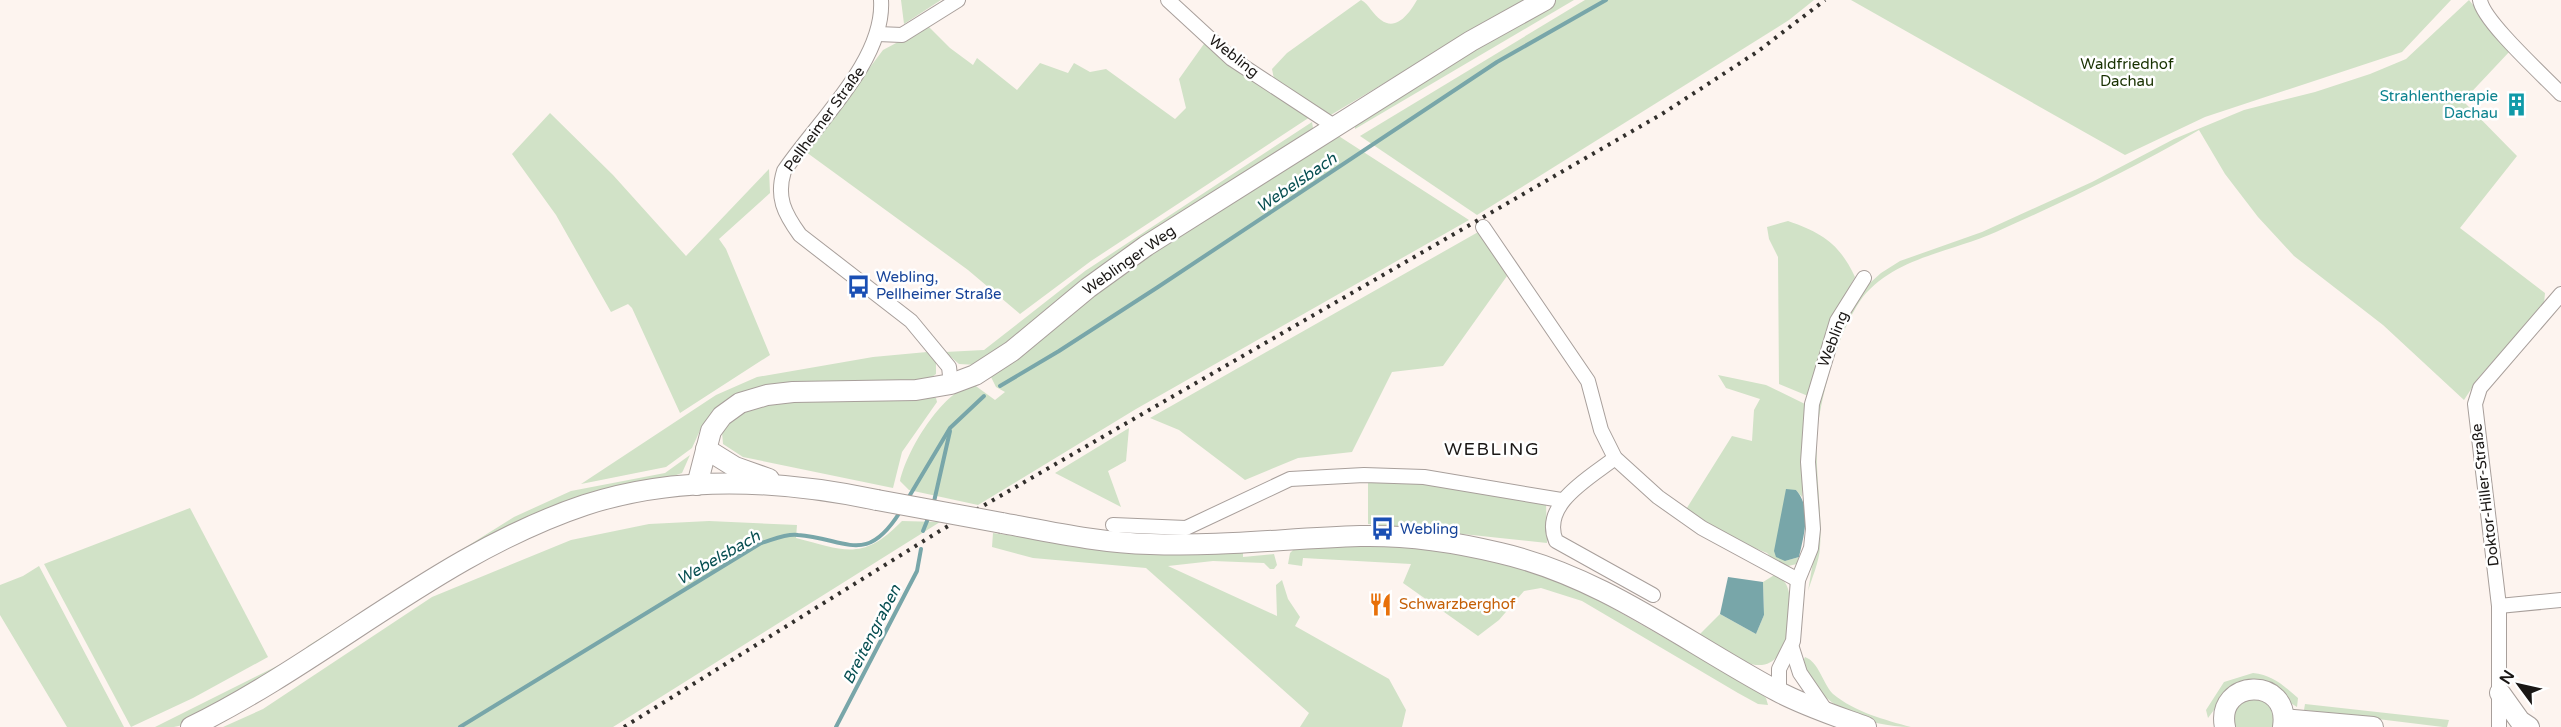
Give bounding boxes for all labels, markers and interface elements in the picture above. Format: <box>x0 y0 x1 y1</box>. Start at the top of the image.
street label: Webling <box>1205 31 1263 81</box>
park label: Waldfriedhof Dachau <box>2080 55 2174 90</box>
street label: Pellheimer Straße <box>780 63 868 175</box>
place label: Strahlentherapie Dachau <box>2380 87 2498 122</box>
building icon: Strahlentherapie Dachau <box>2503 92 2529 118</box>
water label: Webelsbach <box>1253 148 1342 217</box>
street label: Weblinger Weg <box>1079 221 1179 299</box>
place label: Webling, Pellheimer Straße <box>876 268 1002 303</box>
bus stop icon: Webling, Pellheimer Straße <box>845 273 871 299</box>
street label: Webling <box>1814 308 1852 370</box>
street label: Doktor-Hiller-Straße <box>2467 423 2503 567</box>
district label: WEBLING <box>1444 438 1540 460</box>
bus stop icon: Webling <box>1369 516 1395 542</box>
place label: Webling <box>1400 520 1459 538</box>
water label: Webelsbach <box>673 525 765 590</box>
water label: Breitengraben <box>838 580 906 687</box>
restaurant icon: Schwarzberghof <box>1368 591 1394 617</box>
place label: Schwarzberghof <box>1399 595 1516 613</box>
north arrow <box>2489 655 2549 715</box>
text: N <box>2495 667 2519 688</box>

